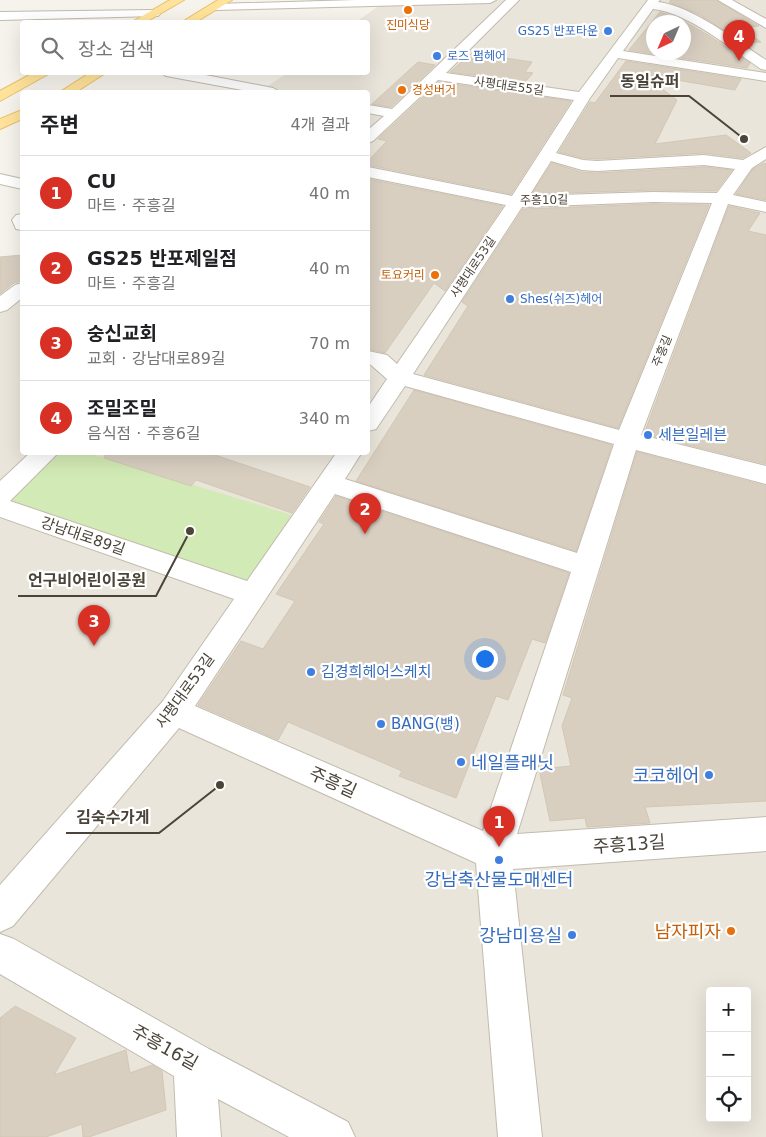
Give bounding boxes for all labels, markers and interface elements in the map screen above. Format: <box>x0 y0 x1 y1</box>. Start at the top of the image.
marker: 진미식당 <box>402 4 414 16</box>
north arrow <box>646 15 691 60</box>
place label: 진미식당 <box>386 18 430 32</box>
search box <box>20 20 370 75</box>
pin: 4 <box>723 20 755 61</box>
place label: GS25 반포타운 <box>518 24 598 38</box>
marker: GS25 반포타운 <box>602 25 614 37</box>
icon: search <box>38 34 66 62</box>
text: 장소 검색 <box>78 38 154 60</box>
place label: 로즈 펌헤어 <box>447 49 506 63</box>
marker: 로즈 펌헤어 <box>431 50 443 62</box>
callout: 동일슈퍼 <box>610 65 689 96</box>
text: 동일슈퍼 <box>621 72 679 91</box>
street label: 사평대로55길 <box>473 74 545 98</box>
place label: 경성버거 <box>412 83 456 97</box>
marker: 경성버거 <box>396 84 408 96</box>
text: 주변 <box>40 113 79 137</box>
text: 4개 결과 <box>291 115 350 134</box>
text: CU <box>87 170 116 192</box>
text: 1 <box>50 184 62 203</box>
text: 40 m <box>309 184 350 203</box>
street label: 주흥10길 <box>520 193 568 207</box>
text: 마트 · 주흥길 <box>87 196 176 215</box>
street label: 사평대로53길 <box>447 234 499 300</box>
text: GS25 반포제일점 <box>87 247 237 269</box>
text: 2 <box>50 259 62 278</box>
text: 40 m <box>309 259 350 278</box>
place label: 토요커리 <box>381 268 425 282</box>
marker: 토요커리 <box>429 269 441 281</box>
text: 마트 · 주흥길 <box>87 274 176 293</box>
place label: Shes(쉬즈)헤어 <box>520 292 602 306</box>
marker: Shes(쉬즈)헤어 <box>504 293 516 305</box>
text: 숭신교회 <box>87 322 157 344</box>
street label: 주흥길 <box>649 333 675 369</box>
text: 3 <box>50 334 62 353</box>
text: 70 m <box>309 334 350 353</box>
text: 교회 · 강남대로89길 <box>87 349 226 368</box>
text: 조밀조밀 <box>87 397 157 419</box>
text: 4 <box>50 409 62 428</box>
text: 340 m <box>299 409 350 428</box>
text: 음식점 · 주흥6길 <box>87 424 201 443</box>
place label: 세븐일레븐 <box>658 426 727 444</box>
marker: 세븐일레븐 <box>642 429 654 441</box>
pin: 2 <box>349 493 381 534</box>
street label: 강남대로89길 <box>38 513 128 559</box>
callout: 언구비어린이공원 <box>18 565 156 596</box>
text: 언구비어린이공원 <box>28 571 146 590</box>
pin: 3 <box>78 605 110 646</box>
your location <box>472 646 498 672</box>
street label: 사평대로53길 <box>152 650 218 732</box>
place label: 김경희헤어스케치 <box>321 663 431 681</box>
marker: 김경희헤어스케치 <box>305 666 317 678</box>
place label: BANG(뱅) <box>391 715 460 733</box>
marker: BANG(뱅) <box>375 718 387 730</box>
place label: 네일플래닛 <box>471 752 554 773</box>
marker: 네일플래닛 <box>455 756 467 768</box>
street label: 주흥길 <box>306 762 360 802</box>
place label: 코코헤어 <box>633 765 699 786</box>
marker: 코코헤어 <box>703 769 715 781</box>
callout: 김숙수가게 <box>66 802 159 833</box>
pin: 1 <box>483 806 515 847</box>
text: 김숙수가게 <box>76 808 150 827</box>
street label: 주흥13길 <box>592 831 666 857</box>
marker: 강남축산물도매센터 <box>493 854 505 866</box>
place label: 강남축산물도매센터 <box>424 869 574 890</box>
place label: 남자피자 <box>655 921 721 942</box>
place label: 강남미용실 <box>479 925 562 946</box>
marker: 남자피자 <box>725 925 737 937</box>
marker: 강남미용실 <box>566 929 578 941</box>
map controls <box>706 987 751 1122</box>
button: + <box>706 987 751 1032</box>
street label: 주흥16길 <box>128 1020 202 1074</box>
button: − <box>706 1032 751 1077</box>
button: locate <box>706 1077 751 1122</box>

